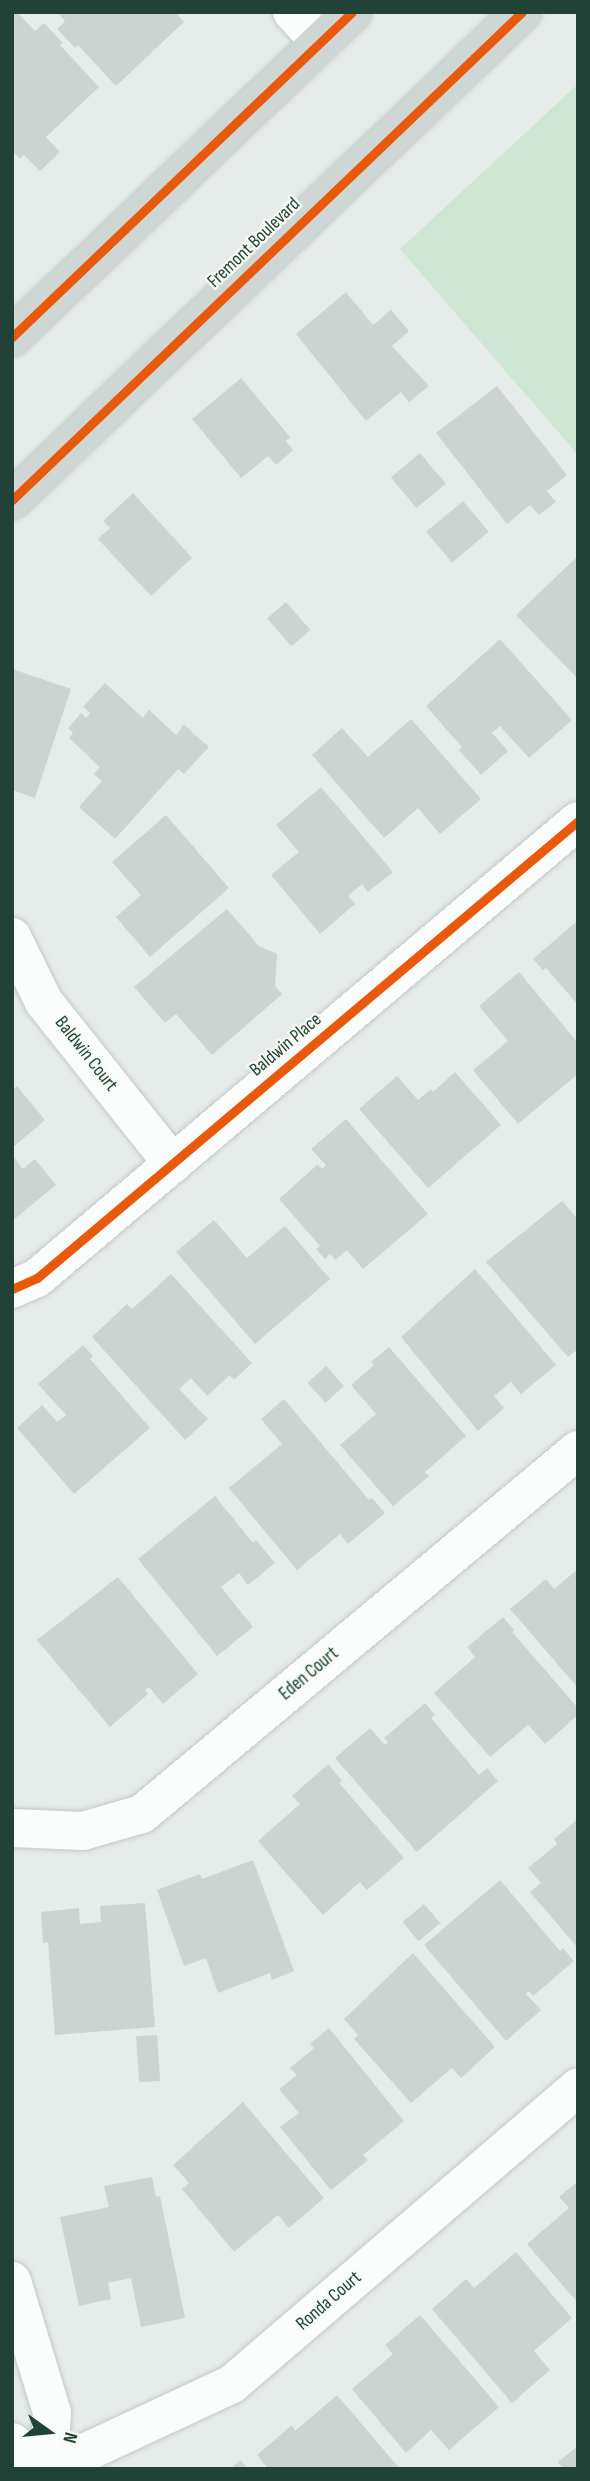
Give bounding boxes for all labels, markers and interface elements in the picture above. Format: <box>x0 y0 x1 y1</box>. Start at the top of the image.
street label: Fremont Boulevard <box>203 193 305 293</box>
street label: Baldwin Place <box>245 1008 327 1082</box>
street label: Baldwin Court <box>50 1012 122 1096</box>
street label: Eden Court <box>275 1643 343 1705</box>
street label: Ronda Court <box>292 2266 366 2336</box>
north arrow <box>14 2397 84 2467</box>
text: N <box>57 2430 82 2445</box>

